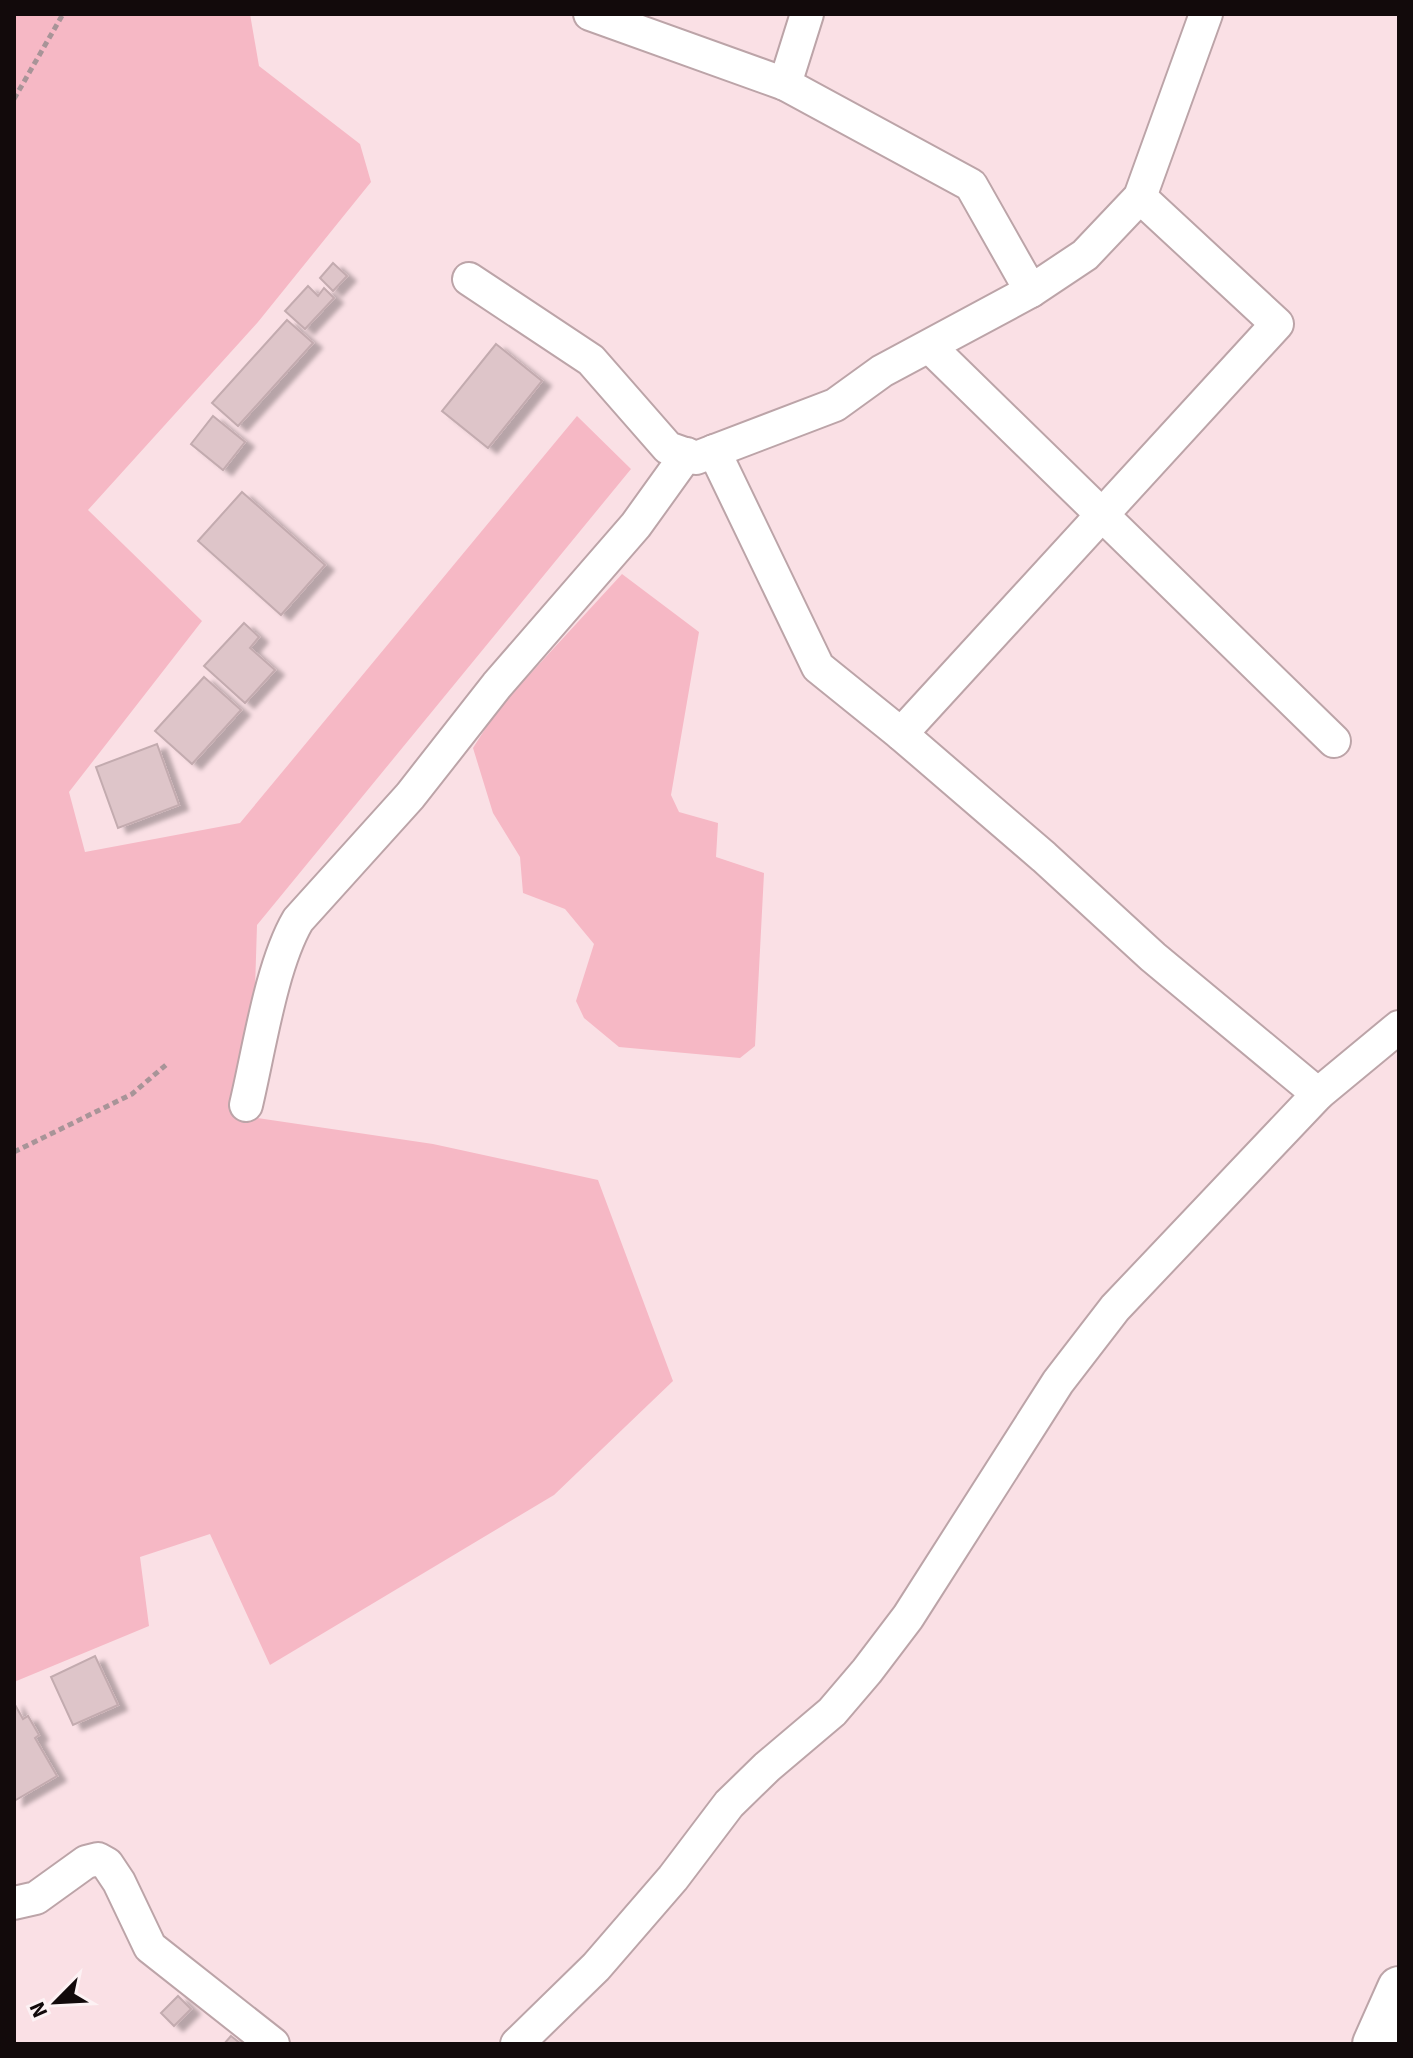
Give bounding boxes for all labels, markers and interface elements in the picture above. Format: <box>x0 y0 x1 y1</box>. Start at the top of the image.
north arrow <box>16 1962 96 2042</box>
text: N <box>21 1997 56 2023</box>

